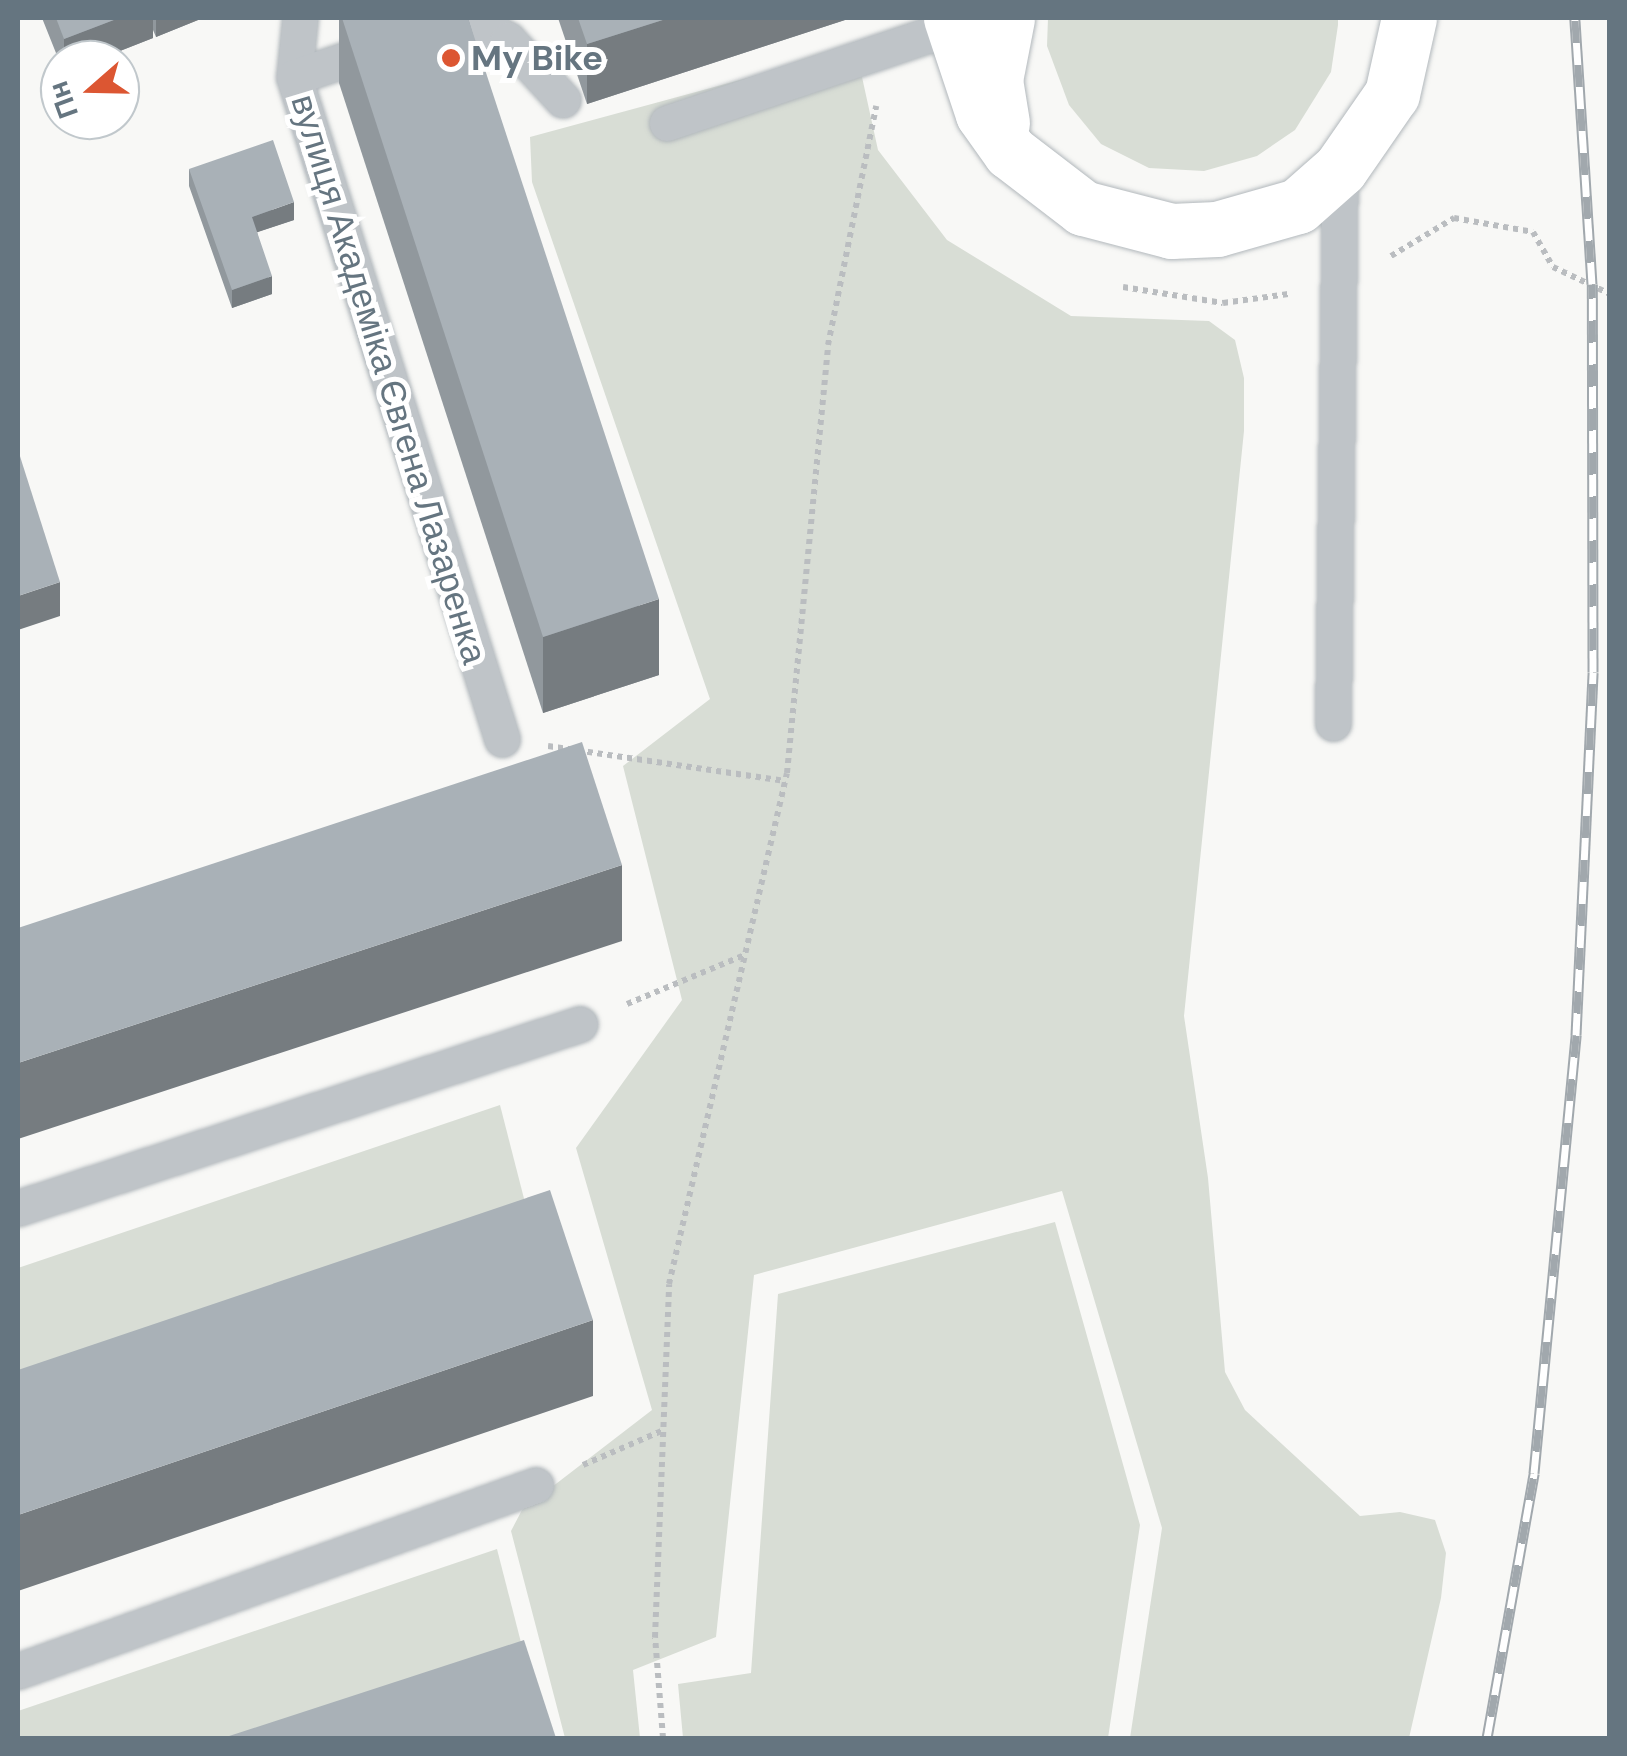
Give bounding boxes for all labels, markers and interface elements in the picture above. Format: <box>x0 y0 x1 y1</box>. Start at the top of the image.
place label: My Bike <box>471 37 603 79</box>
north arrow <box>40 40 140 140</box>
marker: My Bike <box>440 47 462 69</box>
text: Пн <box>40 76 87 123</box>
street label: вулиця Академіка Євгена Лазаренка <box>282 89 496 669</box>

